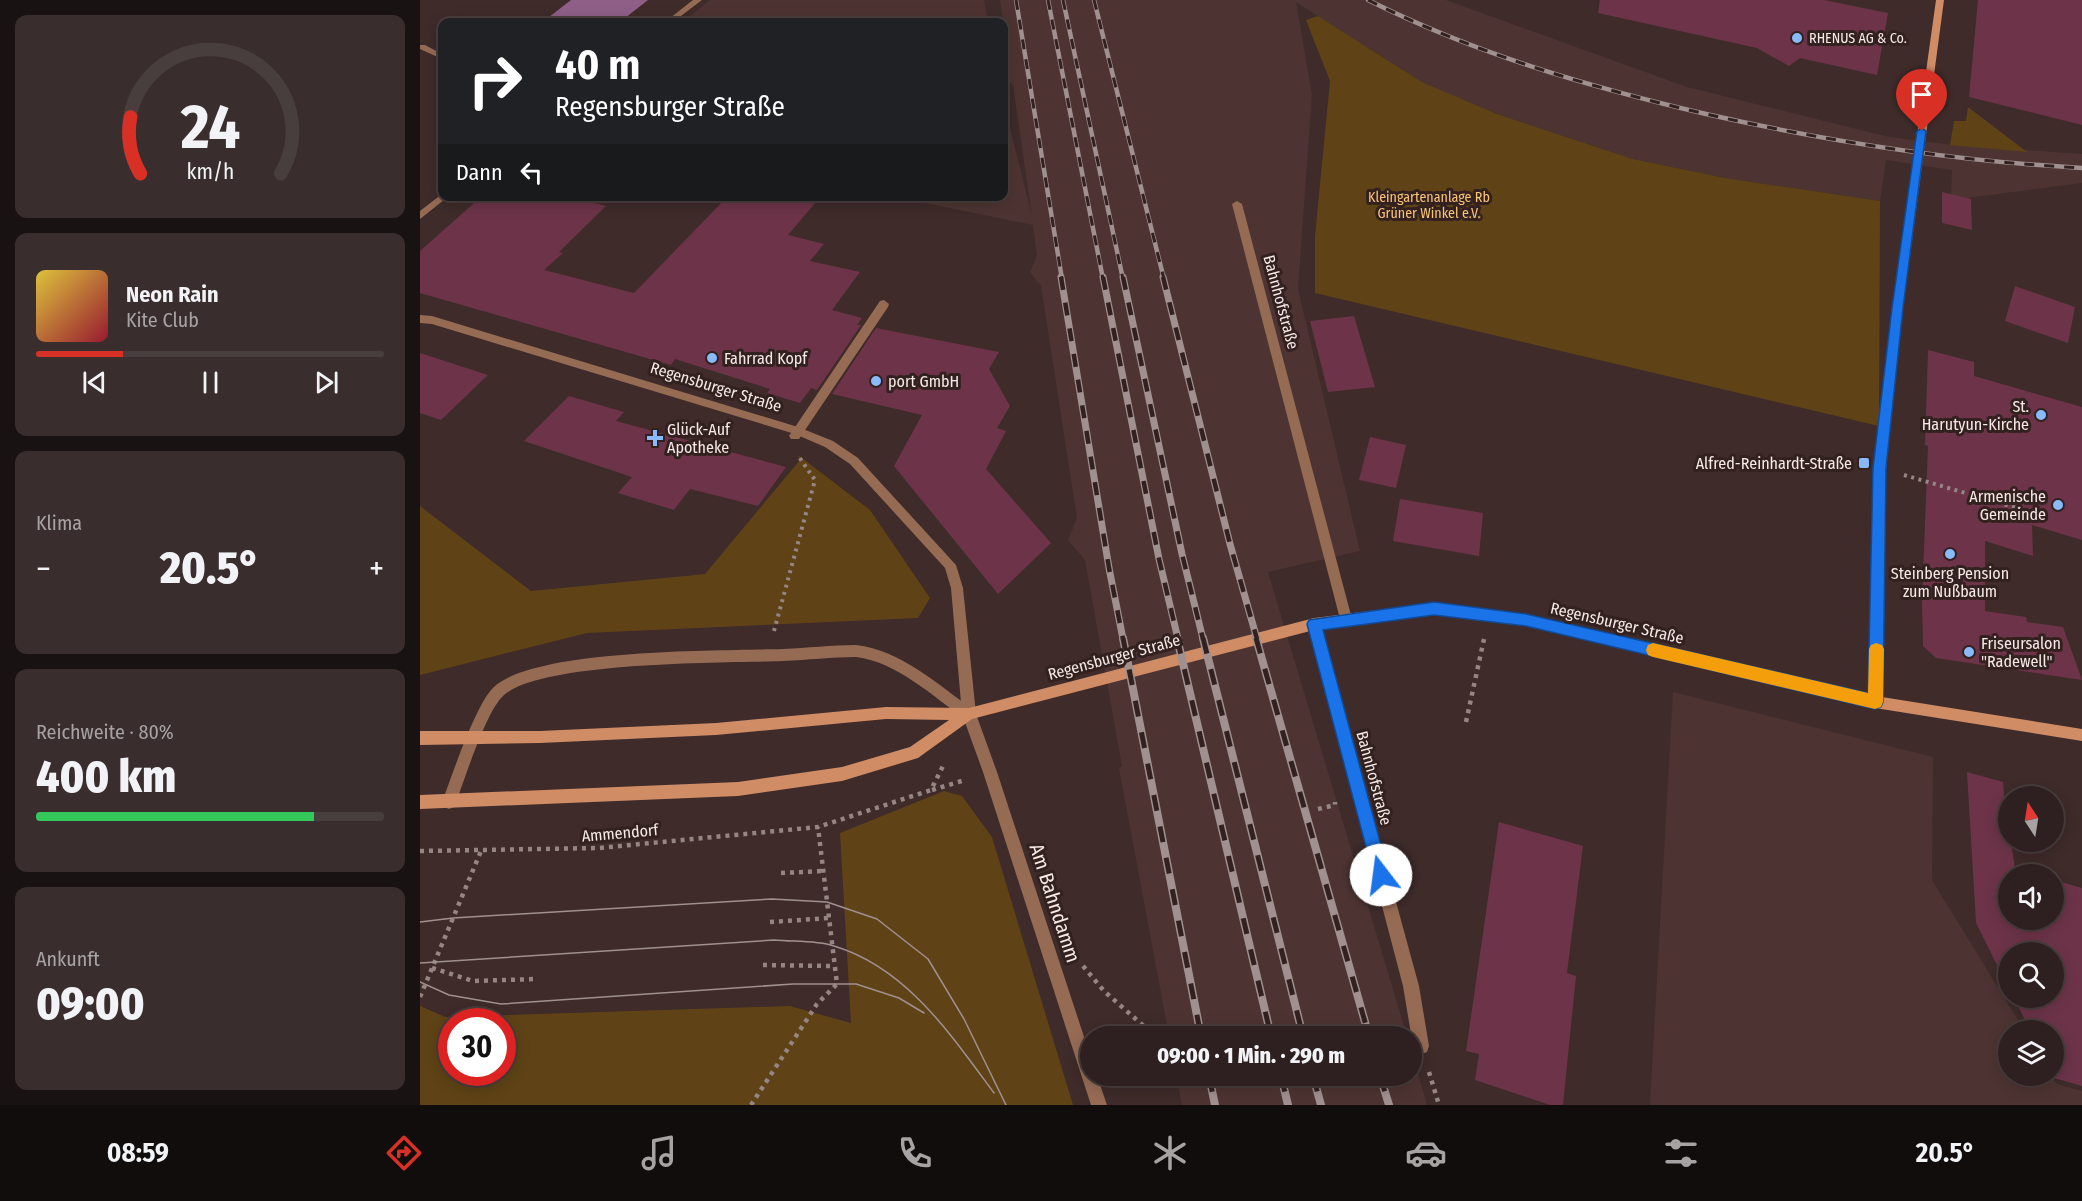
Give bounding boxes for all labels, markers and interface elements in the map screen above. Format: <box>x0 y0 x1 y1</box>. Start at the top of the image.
place label: RHENUS AG & Co. <box>1809 30 1907 47</box>
marker: RHENUS AG & Co. <box>1790 31 1804 45</box>
text: 40 m <box>555 40 640 90</box>
icon: right <box>456 42 534 120</box>
pin <box>1896 69 1947 131</box>
icon: arrive <box>1905 78 1938 111</box>
text: 24 <box>179 90 240 165</box>
text: Regensburger Straße <box>555 91 785 123</box>
icon: left <box>515 156 548 189</box>
text: km/h <box>186 159 234 185</box>
text: Dann <box>456 159 503 186</box>
park label: Kleingartenanlage Rb Grüner Winkel e.V. <box>1368 189 1490 222</box>
street label: Bahnhofstraße <box>1259 253 1303 351</box>
text: Neon Rain <box>126 281 219 308</box>
text: Kite Club <box>126 308 199 332</box>
place label: Fahrrad Kopf <box>724 349 808 368</box>
marker: Fahrrad Kopf <box>705 351 719 365</box>
street label: Regensburger Straße <box>648 358 784 416</box>
icon: previous <box>78 366 111 399</box>
icon: pause <box>194 366 227 399</box>
icon: next <box>310 366 343 399</box>
place label: port GmbH <box>888 372 959 391</box>
marker: port GmbH <box>869 374 883 388</box>
place label: St. Harutyun-Kirche <box>1922 397 2029 434</box>
marker: St. Harutyun-Kirche <box>2034 408 2048 422</box>
place label: Glück-Auf Apotheke <box>667 420 731 457</box>
marker: Glück-Auf Apotheke <box>648 431 662 445</box>
place label: Alfred-Reinhardt-Straße <box>1696 454 1852 473</box>
marker: Alfred-Reinhardt-Straße <box>1857 456 1871 470</box>
place label: Armenische Gemeinde <box>1969 487 2046 524</box>
marker: Armenische Gemeinde <box>2051 498 2065 512</box>
text: Klima <box>36 511 82 535</box>
text: 20.5° <box>160 541 260 595</box>
marker: Steinberg Pension zum Nußbaum <box>1943 547 1957 561</box>
text: − <box>36 549 51 589</box>
text: + <box>369 549 384 589</box>
place label: Steinberg Pension zum Nußbaum <box>1891 564 2009 601</box>
street label: Regensburger Straße <box>1549 598 1686 648</box>
street label: Regensburger Straße <box>1046 630 1182 684</box>
place label: Friseursalon "Radewell" <box>1981 634 2061 671</box>
marker: Friseursalon "Radewell" <box>1962 645 1976 659</box>
text: Reichweite · 80% <box>36 720 174 744</box>
street label: Bahnhofstraße <box>1352 729 1396 827</box>
text: 400 km <box>36 750 176 804</box>
north arrow <box>1998 786 2064 852</box>
map controls <box>1998 786 2064 1086</box>
street label: Ammendorf <box>581 820 660 846</box>
street label: Am Bahndamm <box>1024 840 1086 966</box>
position arrow <box>1349 843 1413 907</box>
button: sound <box>1998 864 2064 930</box>
button: search <box>1998 942 2064 1008</box>
text: Ankunft <box>36 947 100 971</box>
text: 09:00 <box>36 977 145 1031</box>
speed limit sign: 30 <box>438 1008 516 1086</box>
button: layers <box>1998 1020 2064 1086</box>
text: 09:00 · 1 Min. · 290 m <box>1157 1042 1345 1069</box>
icon: directions <box>383 1132 425 1174</box>
icon: music <box>638 1132 680 1174</box>
icon: phone <box>894 1132 936 1174</box>
icon: climate <box>1149 1132 1191 1174</box>
icon: car <box>1405 1132 1447 1174</box>
icon: filters <box>1660 1132 1702 1174</box>
text: 08:59 <box>107 1137 169 1169</box>
text: 20.5° <box>1916 1137 1975 1169</box>

